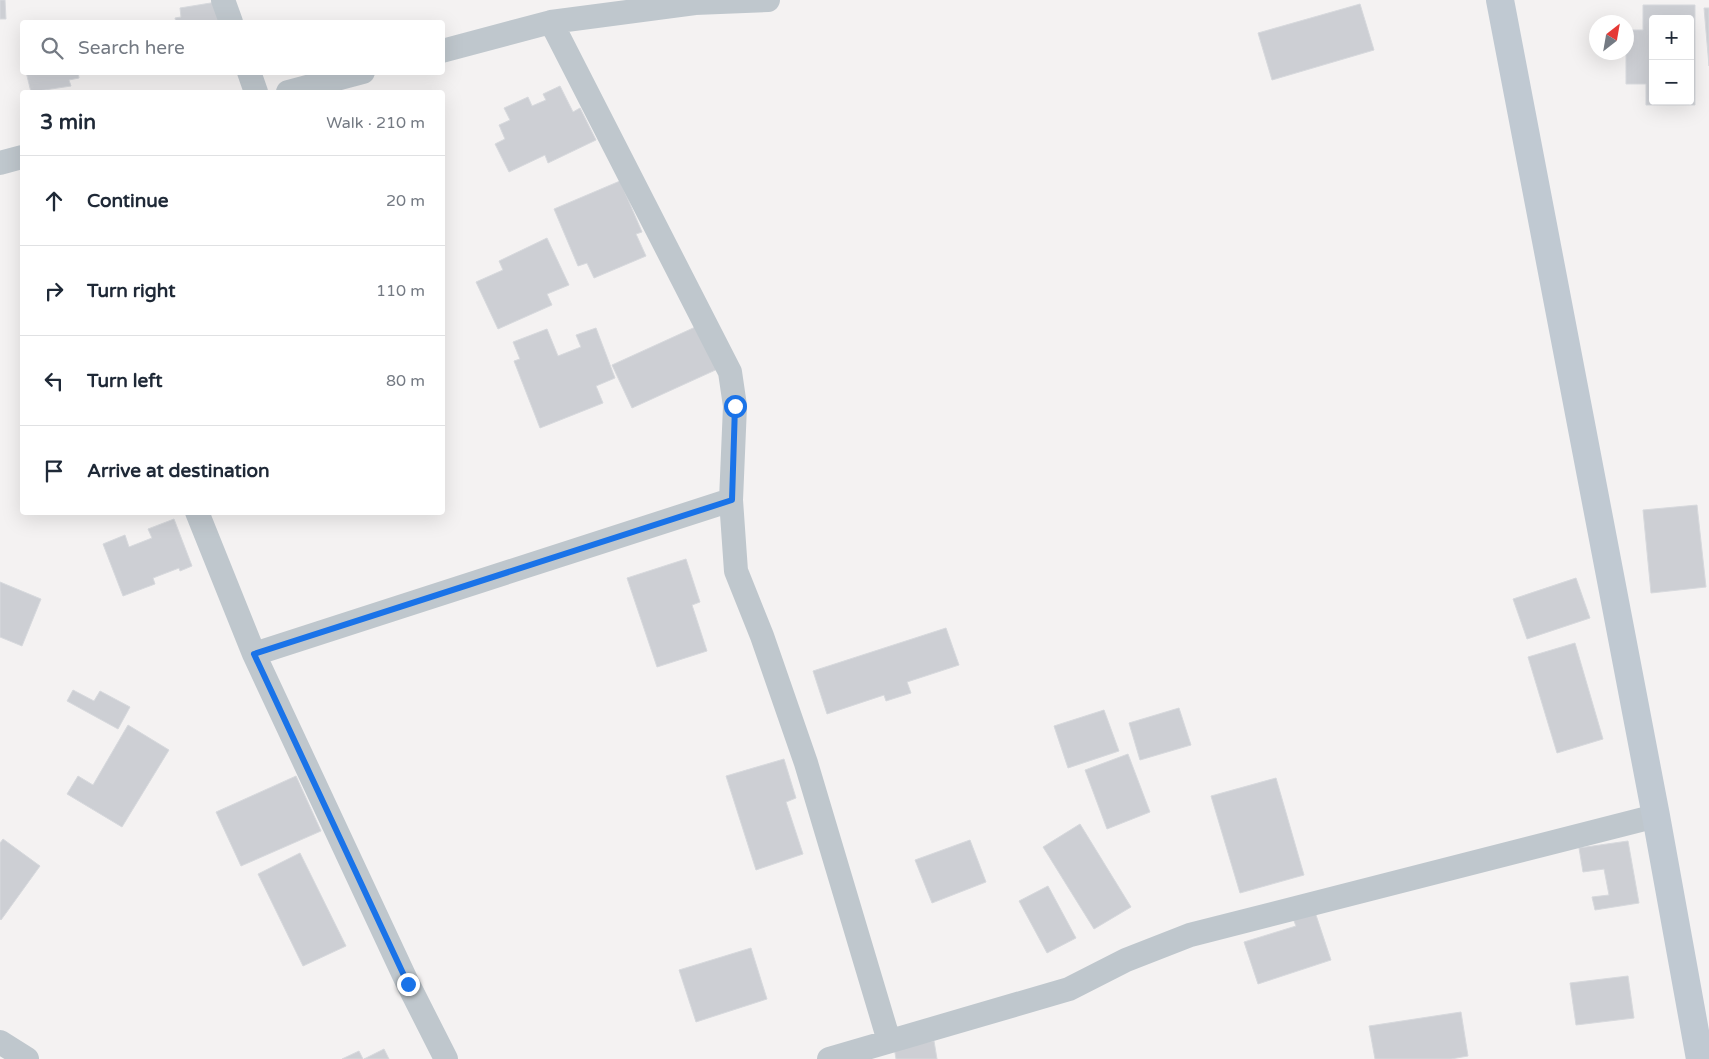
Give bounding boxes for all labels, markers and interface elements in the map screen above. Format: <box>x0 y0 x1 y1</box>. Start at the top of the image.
north arrow <box>1589 15 1634 60</box>
map controls <box>1649 15 1694 105</box>
button: + <box>1649 15 1694 60</box>
search box <box>20 20 445 75</box>
icon: search <box>38 34 66 62</box>
text: Search here <box>78 37 185 59</box>
button: − <box>1649 60 1694 105</box>
text: 3 min <box>40 110 96 135</box>
text: Walk · 210 m <box>326 113 425 133</box>
icon: ahead <box>40 187 68 215</box>
text: Continue <box>87 190 169 212</box>
text: 20 m <box>386 191 425 211</box>
icon: right <box>40 277 68 305</box>
text: Turn right <box>87 280 175 302</box>
text: 110 m <box>376 281 425 301</box>
icon: left <box>40 367 68 395</box>
text: Turn left <box>87 370 163 392</box>
text: 80 m <box>386 371 425 391</box>
route start <box>724 395 747 418</box>
icon: arrive <box>40 457 68 485</box>
text: Arrive at destination <box>87 460 270 482</box>
route end <box>397 973 420 996</box>

